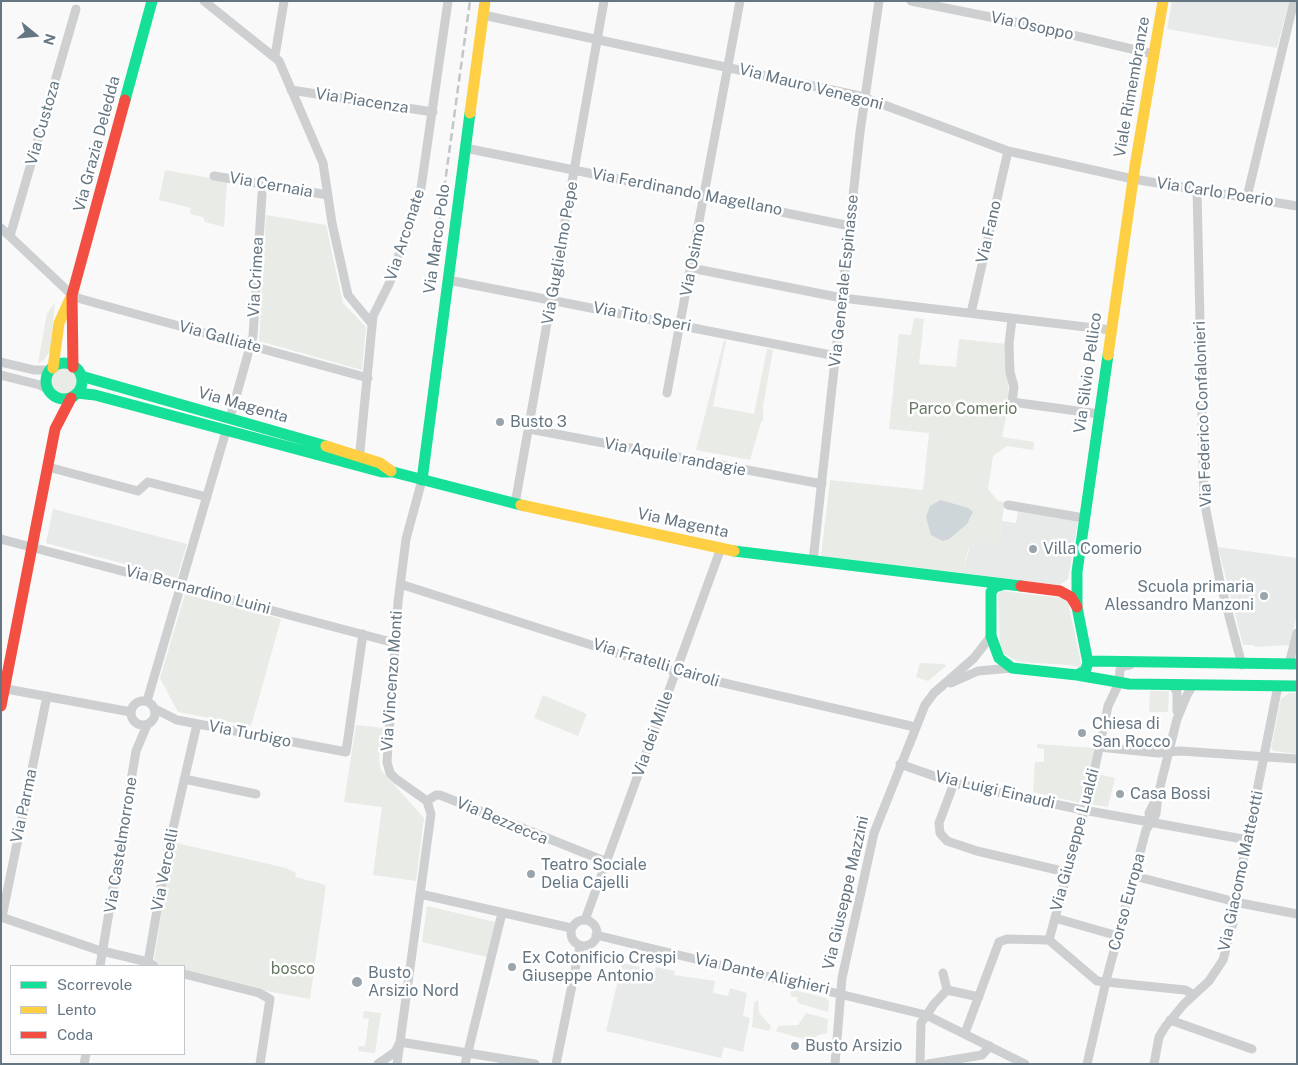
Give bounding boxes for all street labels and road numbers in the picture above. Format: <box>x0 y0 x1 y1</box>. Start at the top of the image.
street label: Via Osoppo <box>989 8 1075 44</box>
street label: Viale Rimembranze <box>1110 15 1154 159</box>
street label: Via Mauro Venegoni <box>737 60 885 114</box>
street label: Via Grazia Deledda <box>70 74 124 214</box>
street label: Via Custoza <box>22 78 64 168</box>
street label: Via Piacenza <box>314 84 410 118</box>
street label: Via Ferdinando Magellano <box>590 164 784 220</box>
street label: Via Cernaia <box>228 168 314 202</box>
street label: Via Carlo Poerio <box>1155 173 1275 211</box>
street label: Via Guglielmo Pepe <box>538 180 582 326</box>
street label: Via Marco Polo <box>420 183 454 295</box>
street label: Via Arconate <box>381 187 429 283</box>
street label: Via Generale Espinasse <box>825 194 863 368</box>
street label: Via Fano <box>972 199 1006 265</box>
street label: Via Osimo <box>677 222 709 298</box>
street label: Via Crimea <box>244 236 268 318</box>
street label: Via Tito Speri <box>591 298 693 336</box>
street label: Via Silvio Pellico <box>1070 311 1106 435</box>
street label: Via Galliate <box>176 317 264 357</box>
street label: Via Federico Confalonieri <box>1190 321 1216 507</box>
street label: Via Magenta <box>196 383 290 427</box>
street label: Via Aquile randagie <box>602 434 748 480</box>
street label: Via Magenta <box>635 504 731 542</box>
street label: Via Bernardino Luini <box>123 561 273 619</box>
street label: Via Vincenzo Monti <box>377 610 407 752</box>
street label: Via Fratelli Cairoli <box>590 635 722 691</box>
street label: Via dei Mille <box>629 688 677 780</box>
street label: Via Turbigo <box>207 717 293 751</box>
street label: Via Giuseppe Lualdi <box>1047 766 1103 914</box>
street label: Via Parma <box>7 767 41 845</box>
street label: Via Luigi Einaudi <box>933 767 1057 813</box>
street label: Via Castelmorrone <box>101 776 141 914</box>
street label: Via Giacomo Matteotti <box>1215 789 1267 953</box>
street label: Via Bezzecca <box>453 793 551 849</box>
street label: Via Giuseppe Mazzini <box>819 814 873 972</box>
street label: Via Vercelli <box>148 827 182 913</box>
street label: Corso Europa <box>1105 851 1149 953</box>
street label: Via Dante Alighieri <box>693 949 831 999</box>

